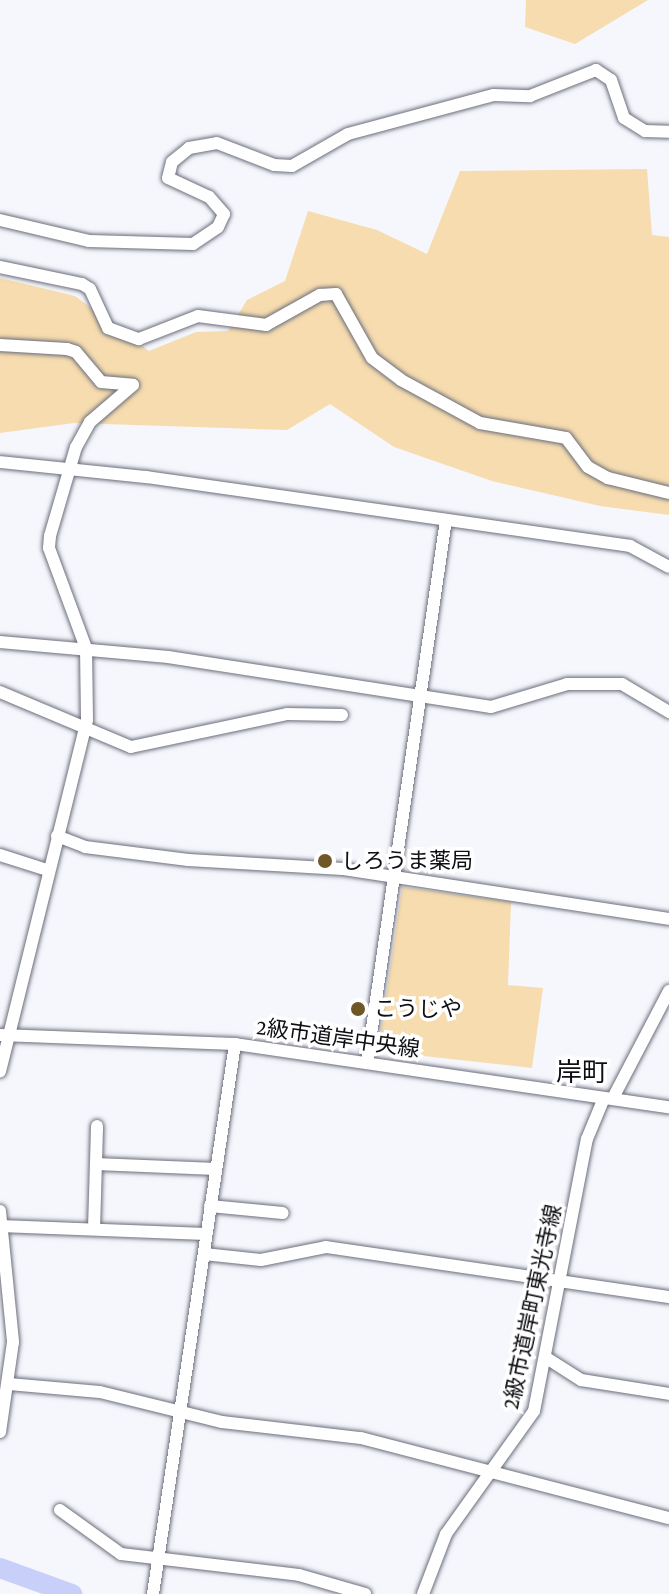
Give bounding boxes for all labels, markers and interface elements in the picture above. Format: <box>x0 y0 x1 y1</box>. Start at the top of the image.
place label: しろうま薬局 <box>341 848 473 874</box>
marker: しろうま薬局 <box>316 852 334 870</box>
place label: こうじや <box>374 996 462 1022</box>
marker: こうじや <box>349 1000 367 1018</box>
street label: 2級市道岸中央線 <box>255 1013 421 1063</box>
district label: 岸町 <box>556 1057 608 1089</box>
street label: 2級市道岸町東光寺線 <box>497 1202 567 1412</box>

